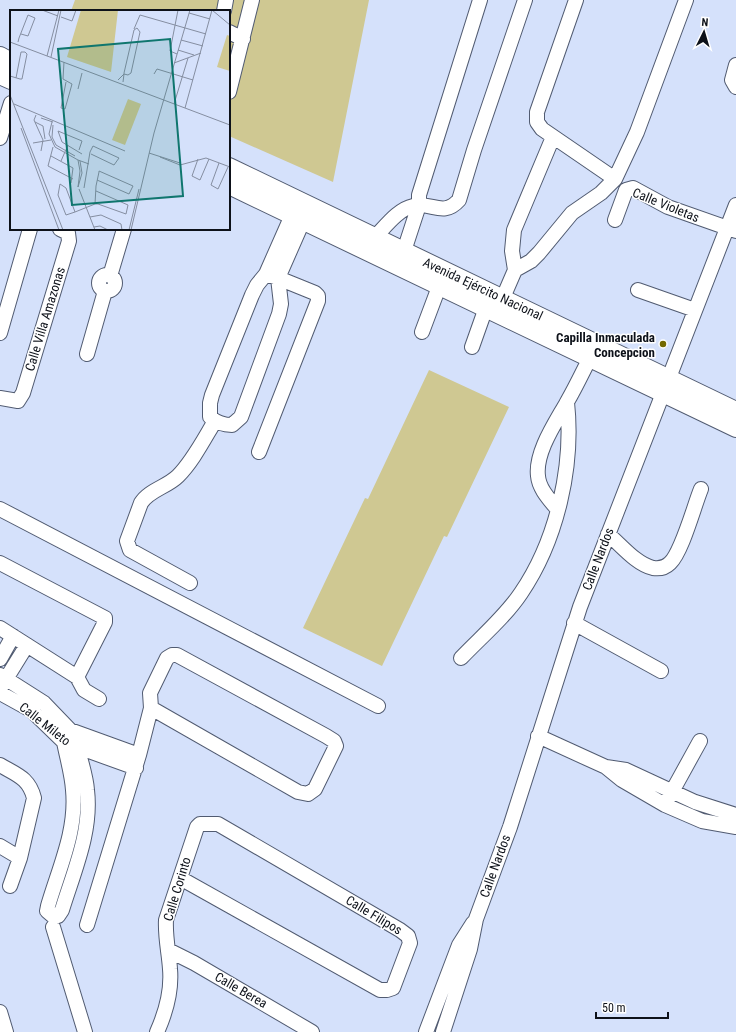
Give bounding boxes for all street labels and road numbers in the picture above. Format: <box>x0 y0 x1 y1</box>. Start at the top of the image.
street label: Calle Violetas <box>630 185 702 225</box>
street label: Avenida Ejército Nacional <box>421 255 545 323</box>
street label: Calle Villa Amazonas <box>22 265 68 373</box>
street label: Calle Nardos <box>579 526 617 592</box>
street label: Calle Mileto <box>16 699 74 749</box>
street label: Calle Nardos <box>477 833 513 899</box>
street label: Calle Corinto <box>160 855 194 923</box>
street label: Calle Filipos <box>343 892 405 938</box>
street label: Calle Berea <box>212 969 270 1011</box>

